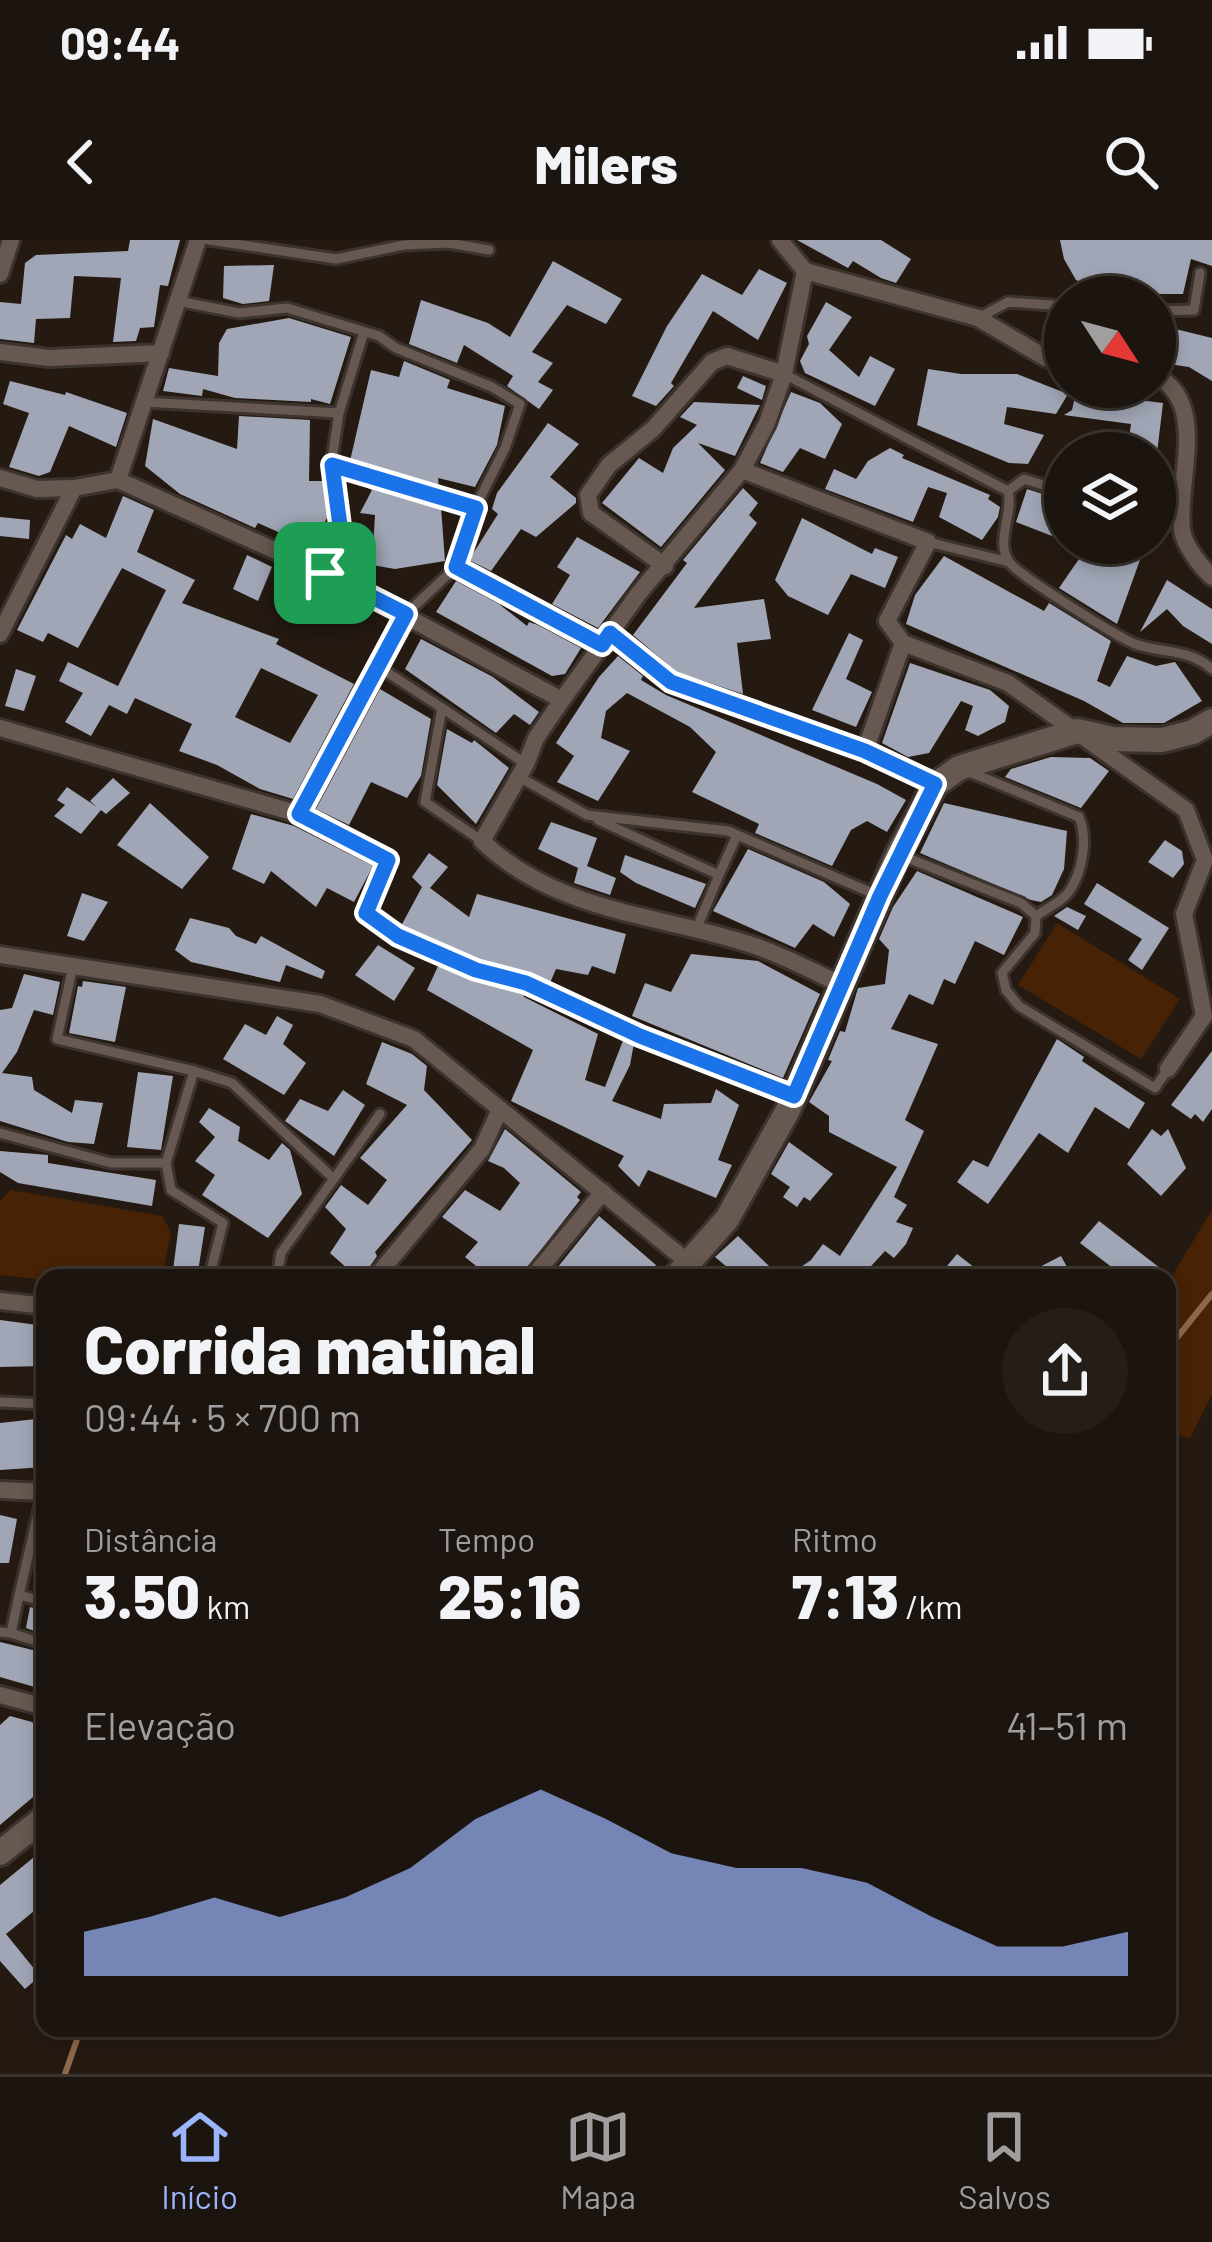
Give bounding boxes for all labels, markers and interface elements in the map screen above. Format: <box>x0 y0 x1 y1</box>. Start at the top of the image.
text: 09:44 <box>60 15 180 69</box>
icon: back <box>48 129 114 195</box>
icon: search <box>1098 129 1164 195</box>
text: Milers <box>534 130 678 195</box>
north arrow <box>1044 276 1176 408</box>
map controls <box>1044 276 1176 564</box>
button: layers <box>1044 432 1176 564</box>
pin <box>274 522 376 624</box>
icon: arrive <box>292 540 358 606</box>
text: Corrida matinal <box>84 1308 536 1387</box>
button: share <box>1002 1308 1128 1434</box>
text: 09:44 · 5 × 700 m <box>84 1393 361 1440</box>
text: Distância <box>84 1519 218 1559</box>
text: Tempo <box>438 1519 535 1559</box>
text: Ritmo <box>792 1519 878 1559</box>
text: 3.50 <box>84 1559 200 1631</box>
text: 25:16 <box>438 1559 581 1631</box>
text: 7:13 <box>792 1559 899 1631</box>
text: km <box>200 1586 250 1626</box>
text: /km <box>899 1586 962 1626</box>
text: Elevação <box>84 1701 236 1748</box>
text: 41–51 m <box>1006 1701 1128 1748</box>
tab: Início <box>161 2104 238 2216</box>
tab: Mapa <box>560 2104 636 2216</box>
tab: Salvos <box>958 2104 1051 2216</box>

